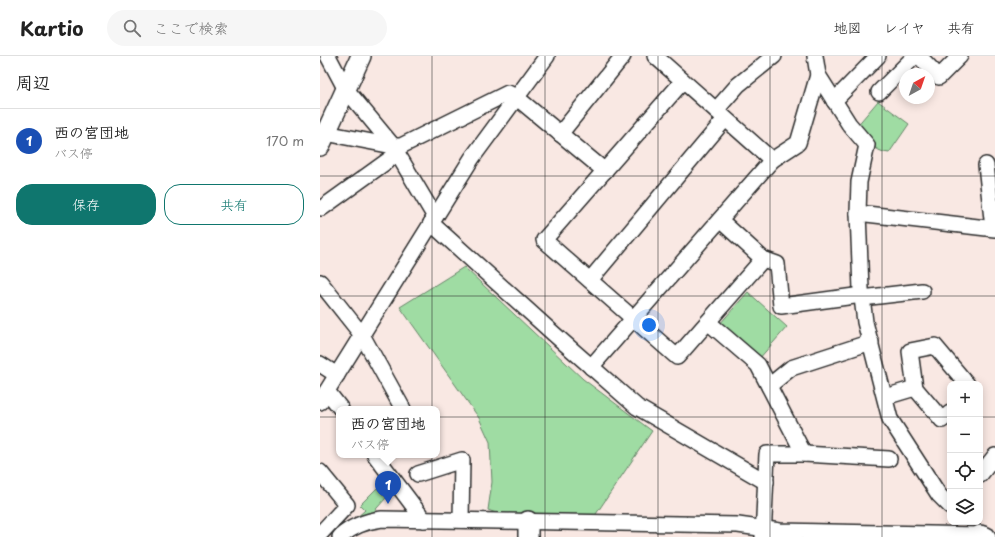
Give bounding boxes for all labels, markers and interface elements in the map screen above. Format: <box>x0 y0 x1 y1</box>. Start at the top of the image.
search box <box>107 10 387 46</box>
text: Kartio <box>20 14 83 42</box>
text: ここで検索 <box>153 16 228 39</box>
icon: search <box>121 17 143 39</box>
text: 地図 <box>834 17 862 38</box>
text: レイヤ <box>884 17 925 38</box>
text: 共有 <box>947 17 975 38</box>
north arrow <box>899 68 935 104</box>
text: 周辺 <box>16 69 50 95</box>
text: 西の宮団地 <box>54 120 129 143</box>
text: 1 <box>26 131 32 150</box>
text: 170 m <box>266 131 304 150</box>
text: バス停 <box>54 143 93 162</box>
button: 保存 <box>16 184 156 225</box>
button: 共有 <box>164 184 304 225</box>
your location <box>639 315 659 335</box>
map controls <box>947 381 983 525</box>
button: + <box>947 381 983 417</box>
popup <box>336 406 440 458</box>
text: 西の宮団地 <box>350 411 426 434</box>
button: − <box>947 417 983 453</box>
text: バス停 <box>350 434 390 453</box>
button: locate <box>947 453 983 489</box>
pin: 1 <box>375 471 401 504</box>
button: layers <box>947 489 983 525</box>

